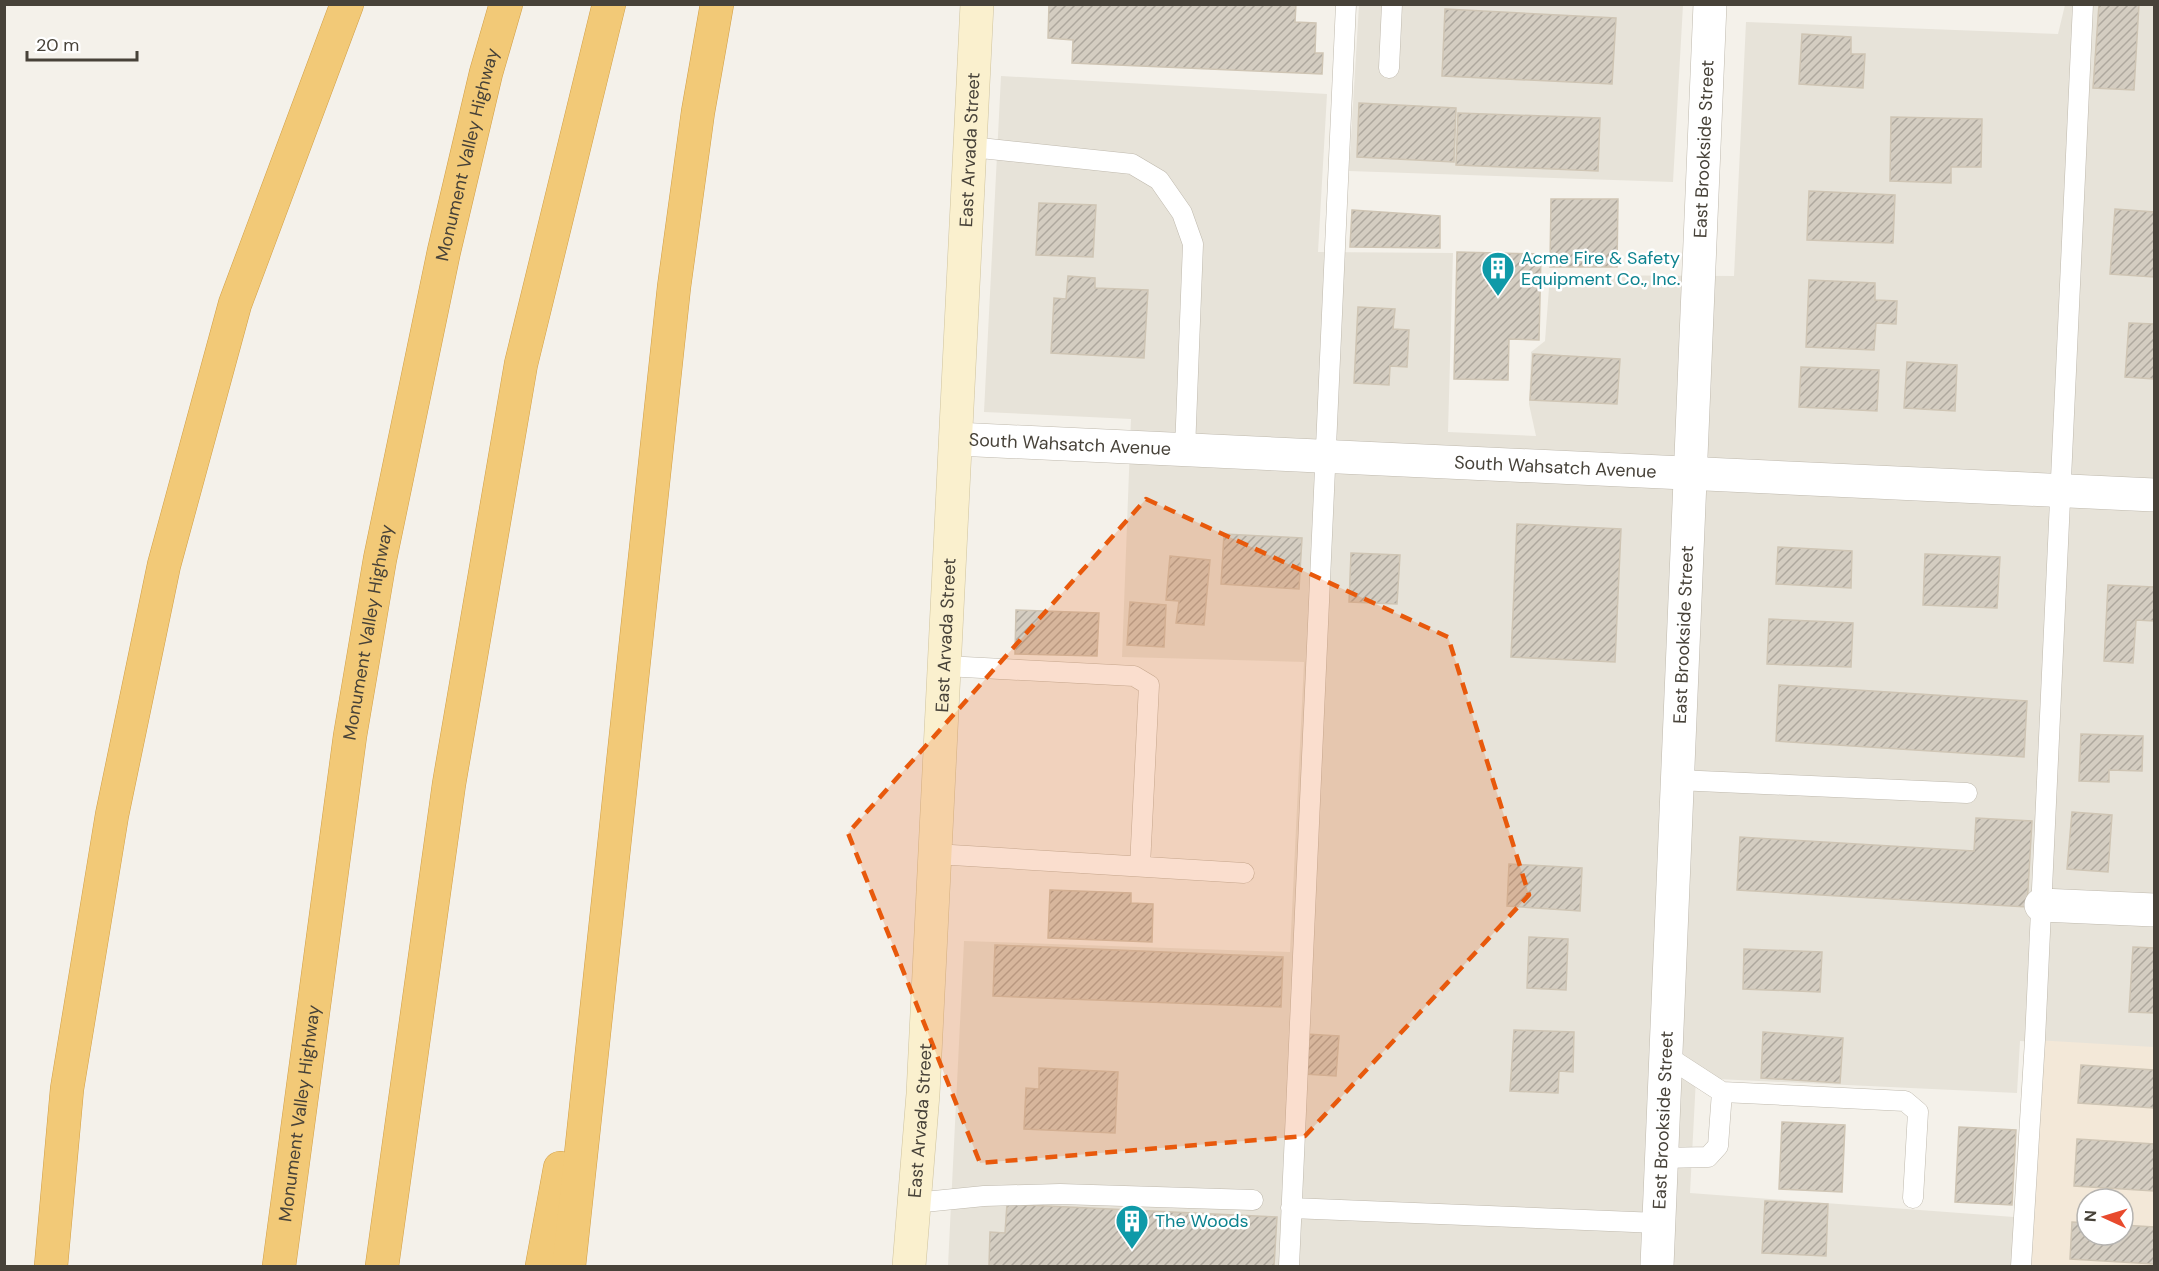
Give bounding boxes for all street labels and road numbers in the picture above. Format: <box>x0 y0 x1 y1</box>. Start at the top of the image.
street label: Monument Valley Highway <box>430 45 505 263</box>
street label: East Brookside Street <box>1688 59 1720 239</box>
street label: East Arvada Street <box>954 72 986 228</box>
street label: South Wahsatch Avenue <box>968 428 1172 461</box>
street label: South Wahsatch Avenue <box>1454 450 1657 484</box>
street label: Monument Valley Highway <box>338 522 399 742</box>
street label: East Brookside Street <box>1668 545 1699 724</box>
street label: East Arvada Street <box>930 557 962 713</box>
street label: Monument Valley Highway <box>273 1003 326 1223</box>
street label: East Brookside Street <box>1647 1031 1679 1210</box>
street label: East Arvada Street <box>903 1043 938 1199</box>

